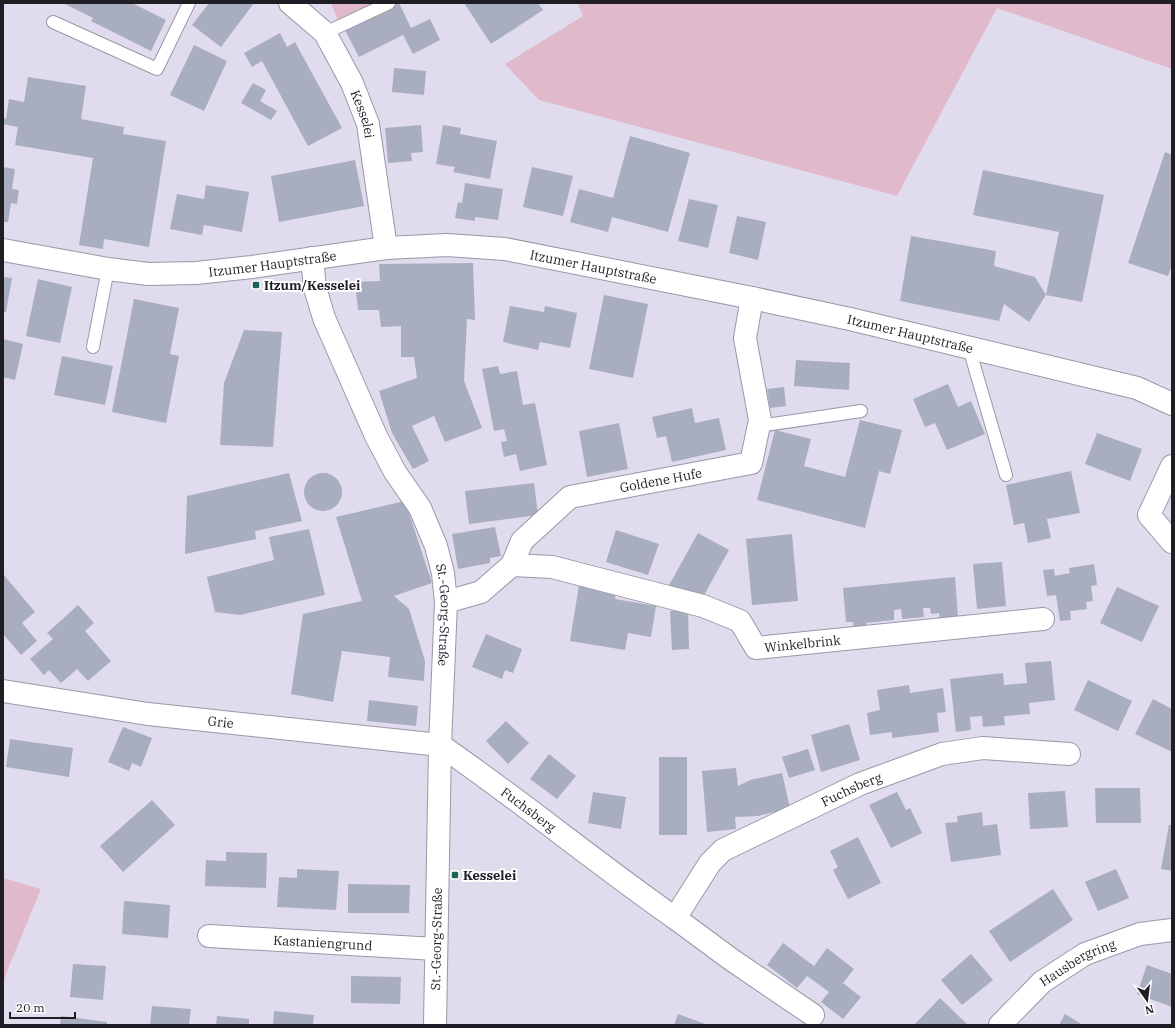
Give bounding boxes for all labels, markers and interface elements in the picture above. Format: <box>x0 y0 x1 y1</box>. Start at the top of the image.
street label: Kesselei <box>346 87 378 139</box>
street label: Itzumer Hauptstraße <box>528 246 658 288</box>
street label: Itzumer Hauptstraße <box>208 247 338 281</box>
place label: Itzum/Kesselei <box>264 277 361 294</box>
marker: Itzum/Kesselei <box>251 280 261 290</box>
street label: Itzumer Hauptstraße <box>846 311 975 357</box>
street label: Goldene Hufe <box>618 464 703 496</box>
street label: St.-Georg-Straße <box>432 562 454 667</box>
street label: Winkelbrink <box>764 631 842 656</box>
street label: Grie <box>207 712 235 732</box>
street label: Fuchsberg <box>818 769 884 810</box>
street label: Fuchsberg <box>497 784 559 836</box>
place label: Kesselei <box>463 867 517 884</box>
marker: Kesselei <box>450 870 460 880</box>
street label: St.-Georg-Straße <box>427 887 446 991</box>
street label: Kastaniengrund <box>273 932 373 954</box>
street label: Hausbergring <box>1036 936 1118 990</box>
north arrow <box>1127 980 1167 1020</box>
scale bar <box>10 994 75 1020</box>
text: 20 m <box>16 1000 45 1015</box>
text: N <box>1143 1002 1155 1018</box>

